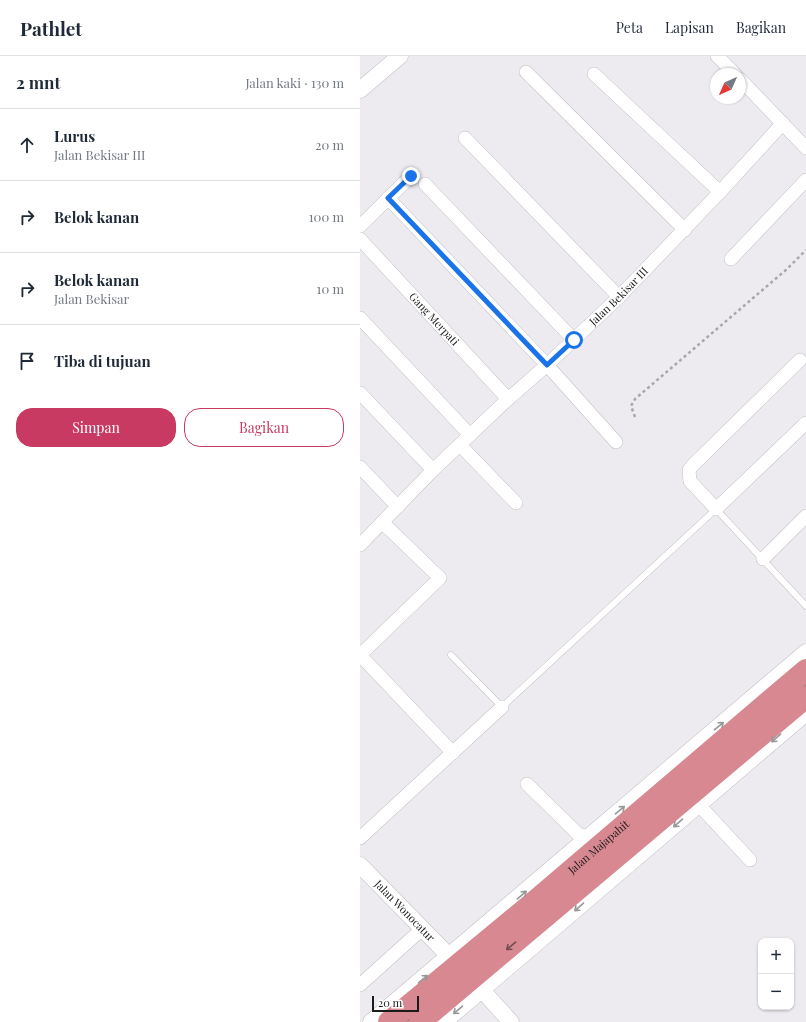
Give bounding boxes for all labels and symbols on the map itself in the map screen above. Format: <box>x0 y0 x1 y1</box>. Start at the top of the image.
north arrow <box>710 68 746 104</box>
route end <box>402 167 420 185</box>
street label: Jalan Bekisar III <box>585 263 651 329</box>
street label: Gang Merpati <box>406 289 463 348</box>
route start <box>565 331 583 349</box>
one-way arrow <box>714 721 724 730</box>
one-way arrow <box>771 734 782 743</box>
one-way arrow <box>615 805 625 814</box>
street label: Jalan Majapahit <box>564 816 632 878</box>
one-way arrow <box>672 818 683 827</box>
street label: Jalan Wonocatur <box>371 876 439 944</box>
one-way arrow <box>517 891 527 900</box>
one-way arrow <box>573 903 584 912</box>
one-way arrow <box>506 942 516 951</box>
one-way arrow <box>417 975 428 984</box>
scale bar <box>372 994 419 1013</box>
one-way arrow <box>453 1005 464 1014</box>

